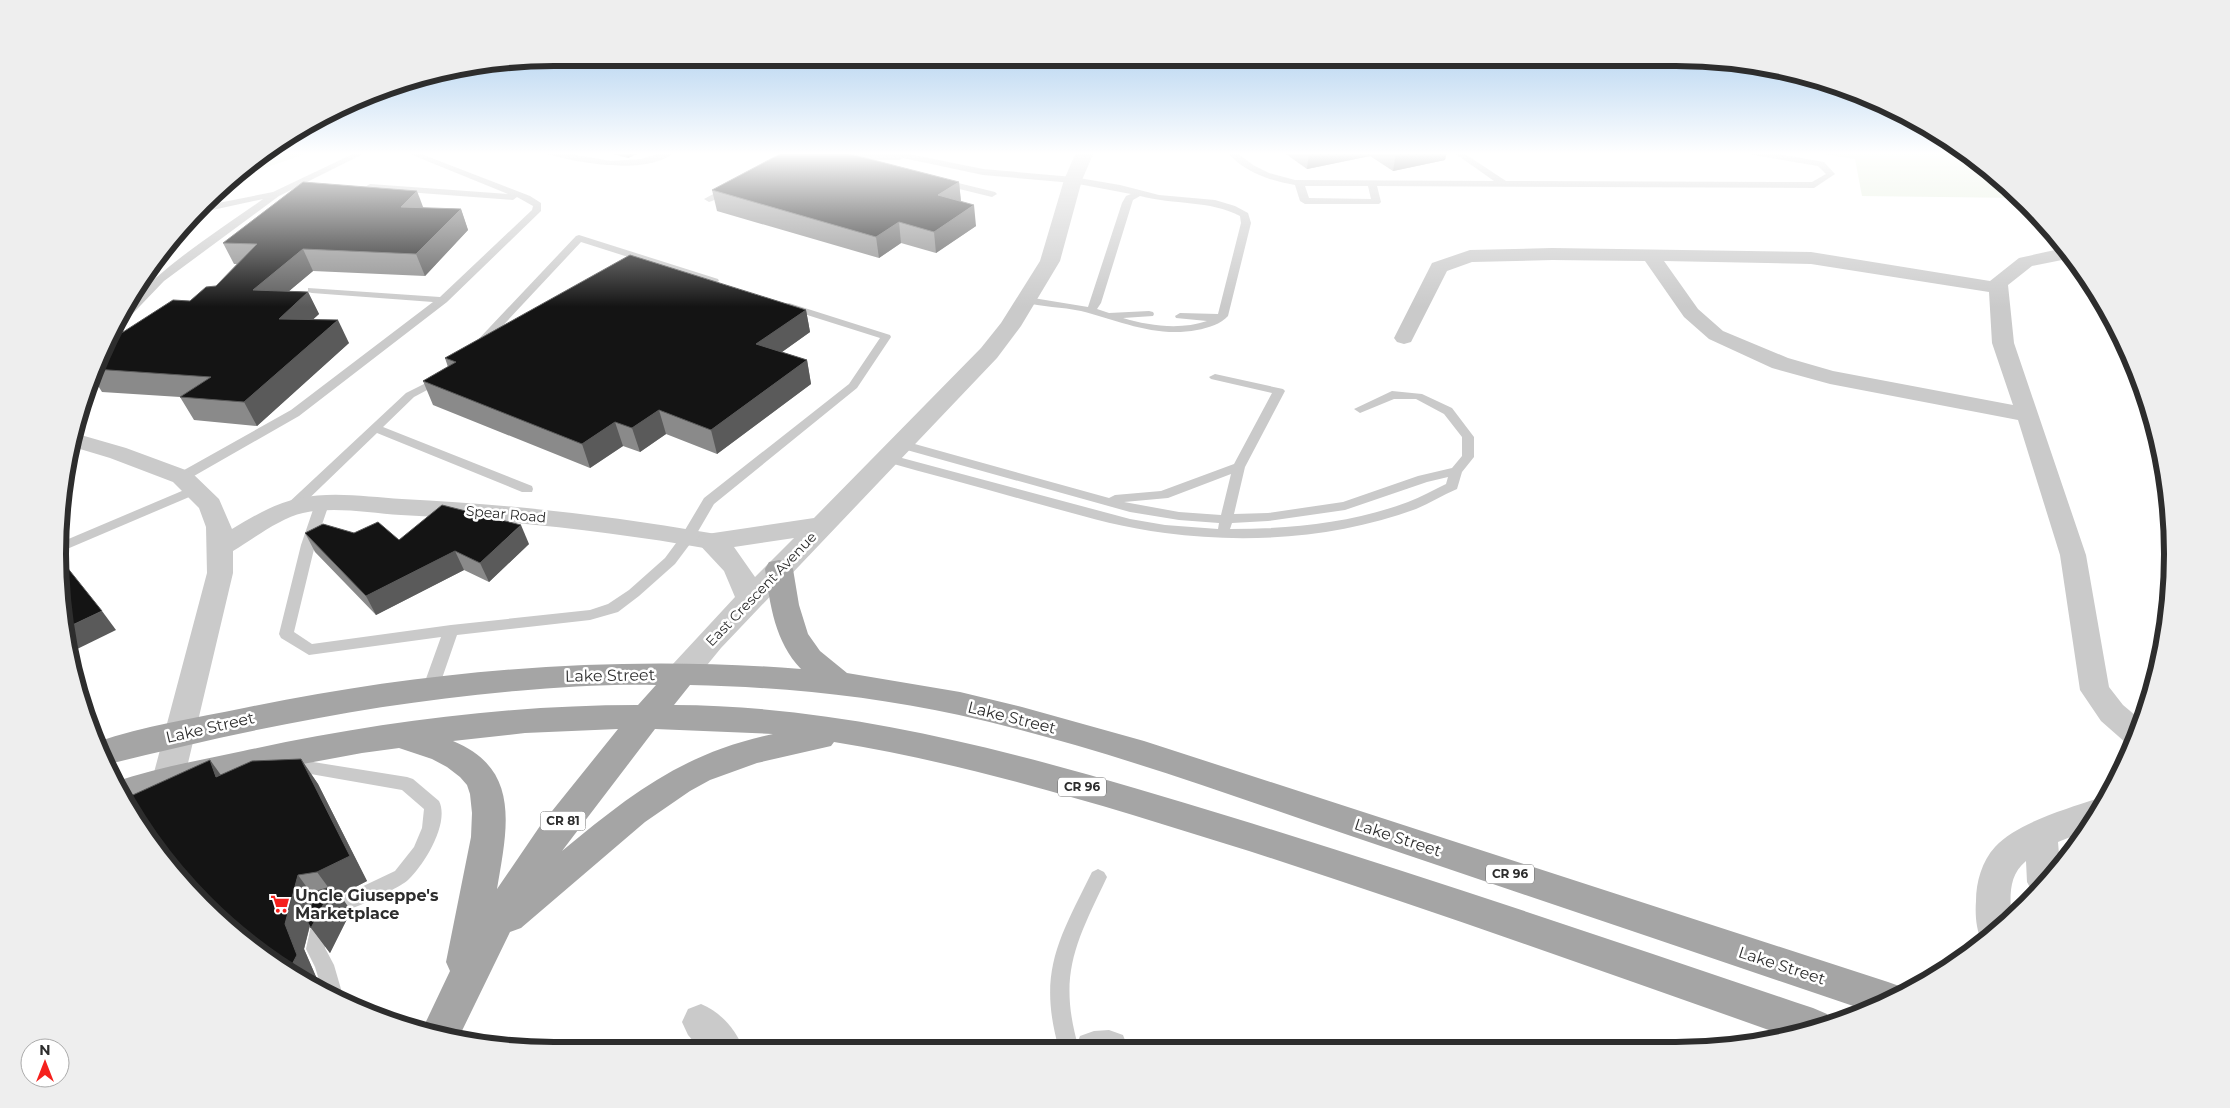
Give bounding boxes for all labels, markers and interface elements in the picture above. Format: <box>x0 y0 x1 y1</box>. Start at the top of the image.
street label: Spear Road <box>465 502 547 526</box>
street label: East Crescent Avenue <box>702 528 820 650</box>
street label: Lake Street <box>565 665 656 686</box>
street label: Lake Street <box>966 697 1058 738</box>
street label: Lake Street <box>164 708 257 747</box>
road number: CR 96 <box>1058 778 1106 796</box>
road number: CR 81 <box>540 811 586 830</box>
street label: Lake Street <box>1352 814 1444 861</box>
road number: CR 96 <box>1486 864 1534 884</box>
place label: Uncle Giuseppe's Marketplace <box>295 886 439 923</box>
supermarket icon: Uncle Giuseppe's Marketplace <box>269 893 291 915</box>
street label: Lake Street <box>1736 942 1828 989</box>
north arrow <box>20 1038 70 1088</box>
text: N <box>39 1041 51 1059</box>

